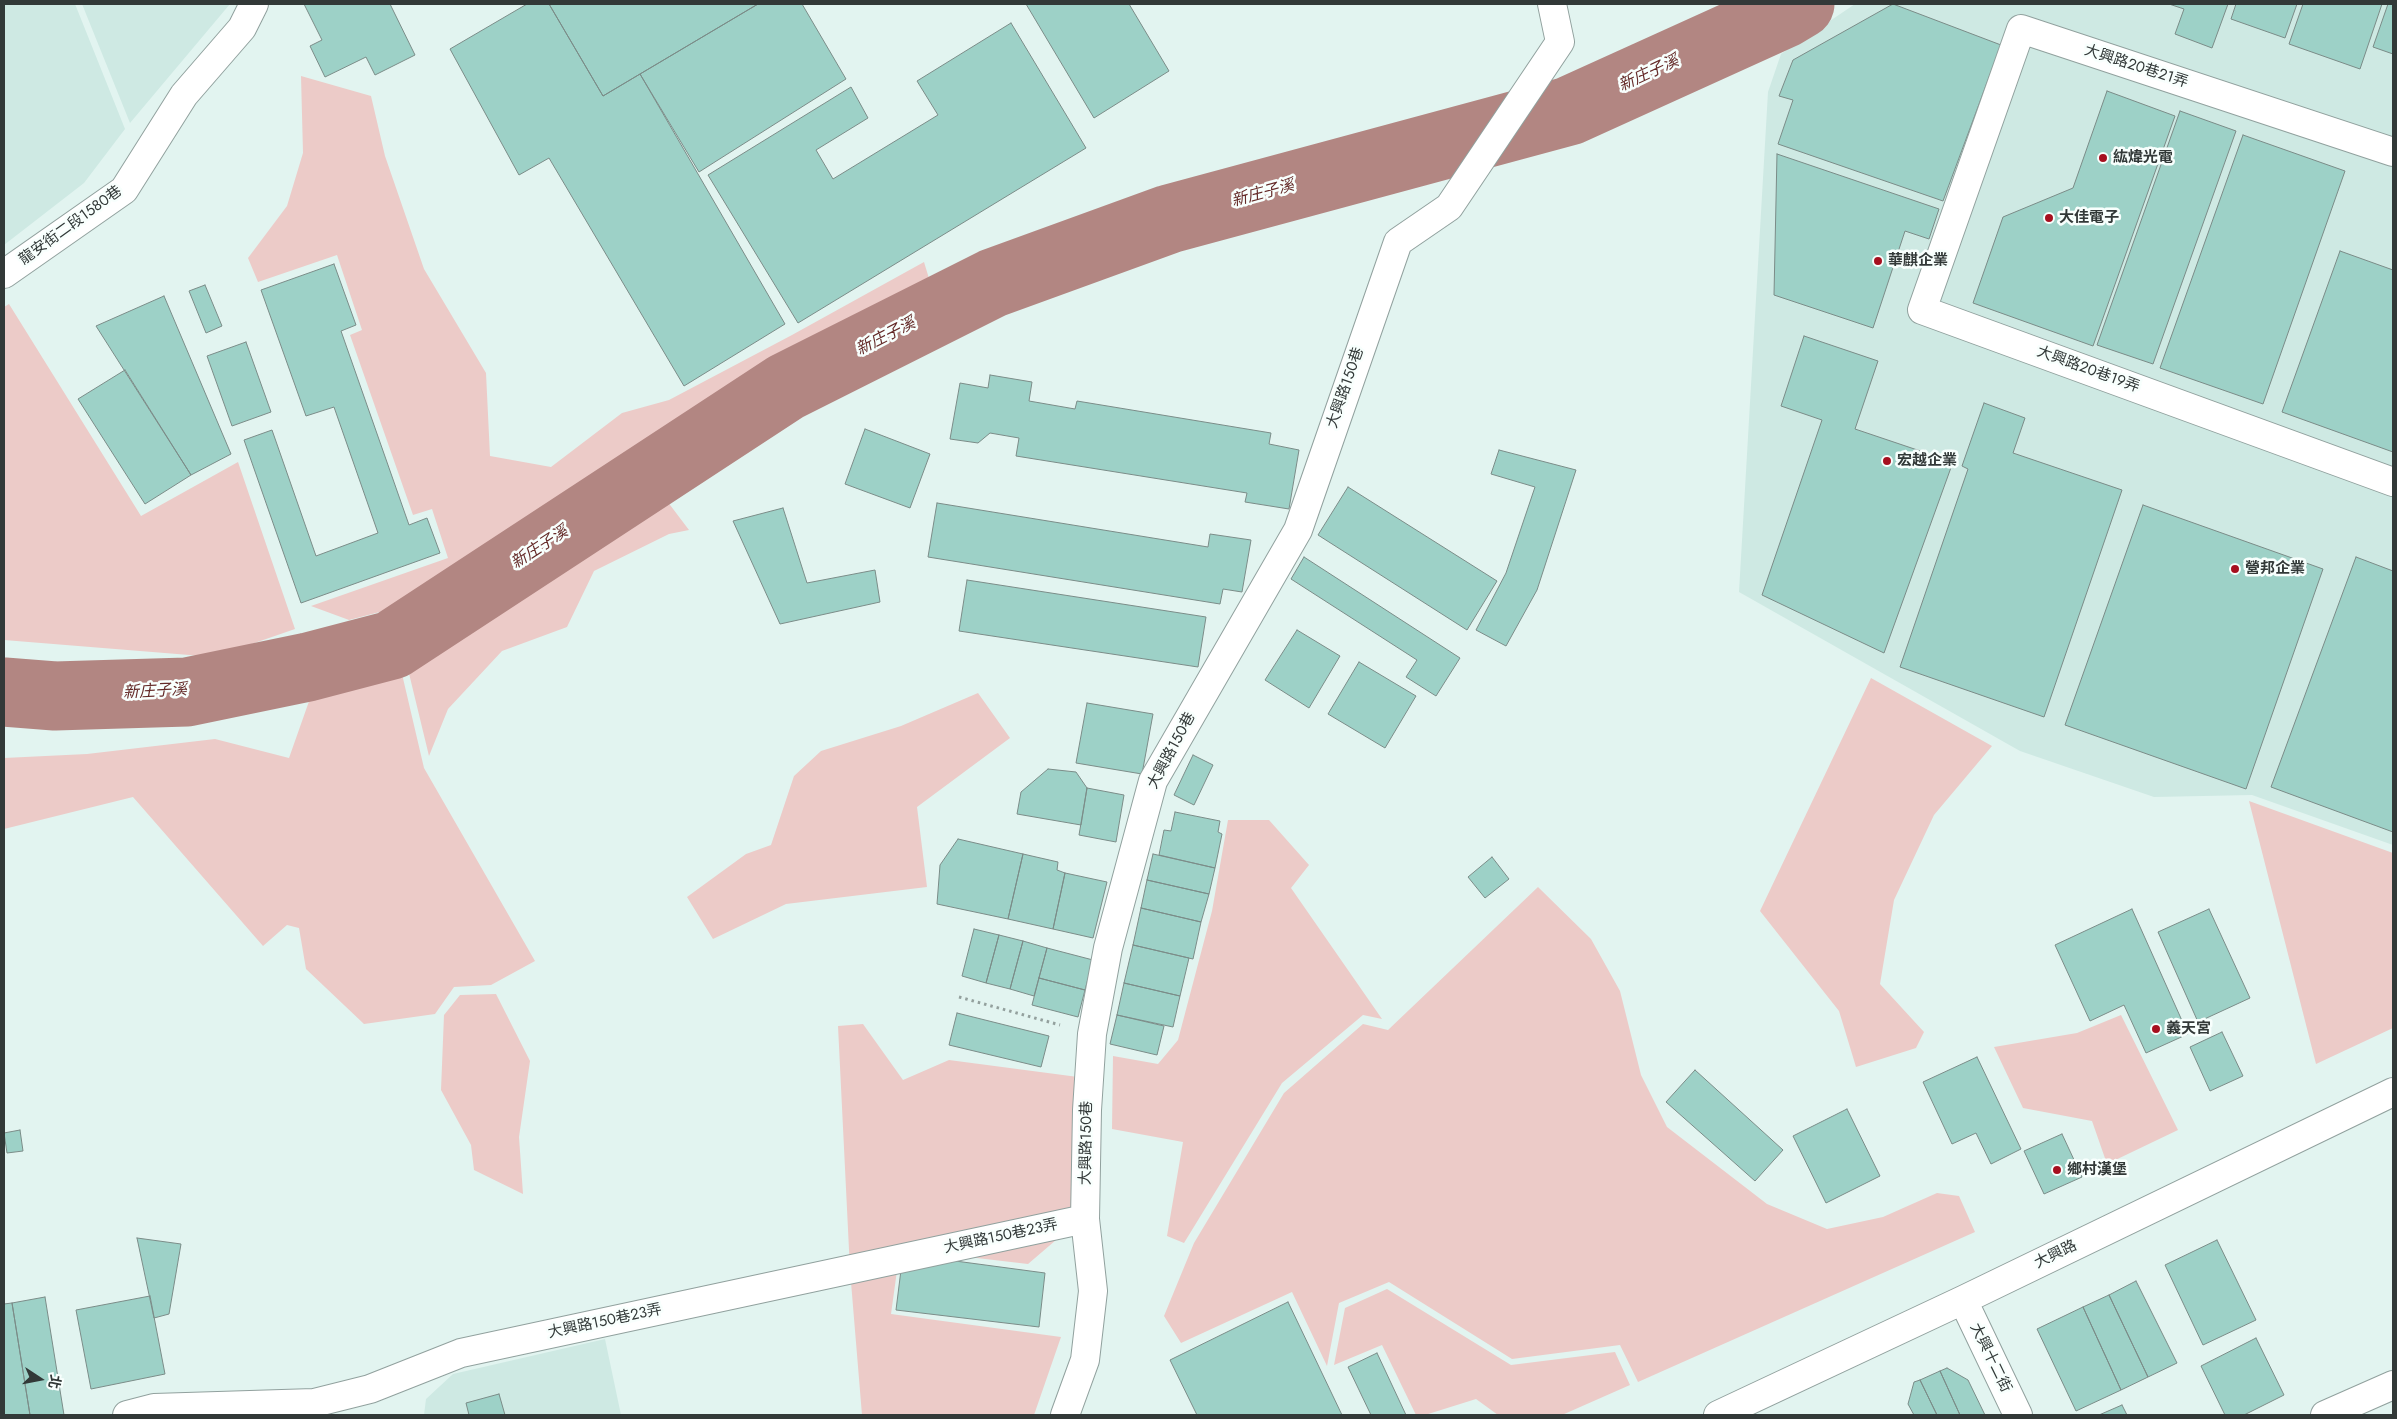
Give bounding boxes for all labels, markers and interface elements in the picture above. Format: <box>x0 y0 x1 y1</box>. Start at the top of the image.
street label: 大興路20巷21弄 <box>2082 42 2190 92</box>
water label: 新庄子溪 <box>1616 52 1682 96</box>
place label: 紘煒光電 <box>2113 149 2173 167</box>
marker: 紘煒光電 <box>2097 152 2109 164</box>
water label: 新庄子溪 <box>1230 176 1296 212</box>
street label: 龍安街二段1580巷 <box>16 183 126 269</box>
place label: 大佳電子 <box>2059 209 2119 227</box>
marker: 大佳電子 <box>2043 212 2055 224</box>
place label: 華麒企業 <box>1888 252 1948 270</box>
marker: 華麒企業 <box>1872 255 1884 267</box>
water label: 新庄子溪 <box>853 314 919 360</box>
street label: 大興路20巷19弄 <box>2034 343 2142 397</box>
street label: 大興路150巷 <box>1324 345 1368 431</box>
place label: 宏越企業 <box>1897 452 1957 470</box>
marker: 宏越企業 <box>1881 455 1893 467</box>
water label: 新庄子溪 <box>508 523 572 573</box>
place label: 營邦企業 <box>2245 560 2305 578</box>
marker: 營邦企業 <box>2229 563 2241 575</box>
water label: 新庄子溪 <box>123 681 187 703</box>
street label: 大興路150巷 <box>1144 710 1200 792</box>
place label: 義天宮 <box>2166 1020 2211 1038</box>
marker: 義天宮 <box>2150 1023 2162 1035</box>
street label: 大興路150巷 <box>1077 1101 1097 1185</box>
place label: 鄉村漢堡 <box>2067 1161 2127 1179</box>
marker: 鄉村漢堡 <box>2051 1164 2063 1176</box>
street label: 大興路150巷23弄 <box>942 1216 1060 1258</box>
street label: 大興路 <box>2032 1237 2080 1273</box>
street label: 大興路150巷23弄 <box>546 1301 664 1343</box>
street label: 大興十二街 <box>1965 1320 2015 1396</box>
north arrow <box>15 1354 65 1404</box>
text: 北 <box>44 1373 66 1391</box>

